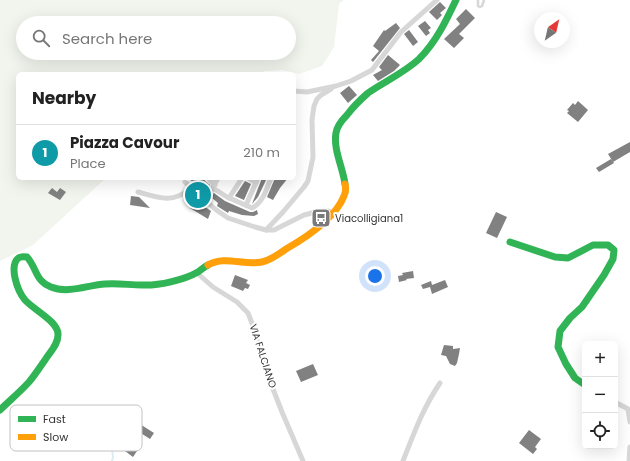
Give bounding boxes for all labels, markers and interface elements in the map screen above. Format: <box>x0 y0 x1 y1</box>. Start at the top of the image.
north arrow <box>534 12 570 48</box>
search box <box>16 16 296 60</box>
icon: search <box>30 27 52 49</box>
text: Search here <box>62 28 152 49</box>
text: Nearby <box>32 86 96 110</box>
text: Piazza Cavour <box>70 132 179 153</box>
text: 1 <box>43 143 47 162</box>
text: 210 m <box>243 143 280 162</box>
text: Place <box>70 154 105 173</box>
pin: 1 <box>185 180 211 210</box>
bus stop icon: Viacolligiana1 <box>310 207 332 229</box>
place label: Viacolligiana1 <box>335 211 403 226</box>
your location <box>365 266 385 286</box>
street label: VIA FALCIANO <box>246 322 280 390</box>
map controls <box>582 341 618 449</box>
button: + <box>582 341 618 377</box>
button: − <box>582 377 618 413</box>
legend <box>10 405 142 451</box>
text: Fast <box>43 411 66 427</box>
button: locate <box>582 413 618 449</box>
text: Slow <box>43 429 68 445</box>

